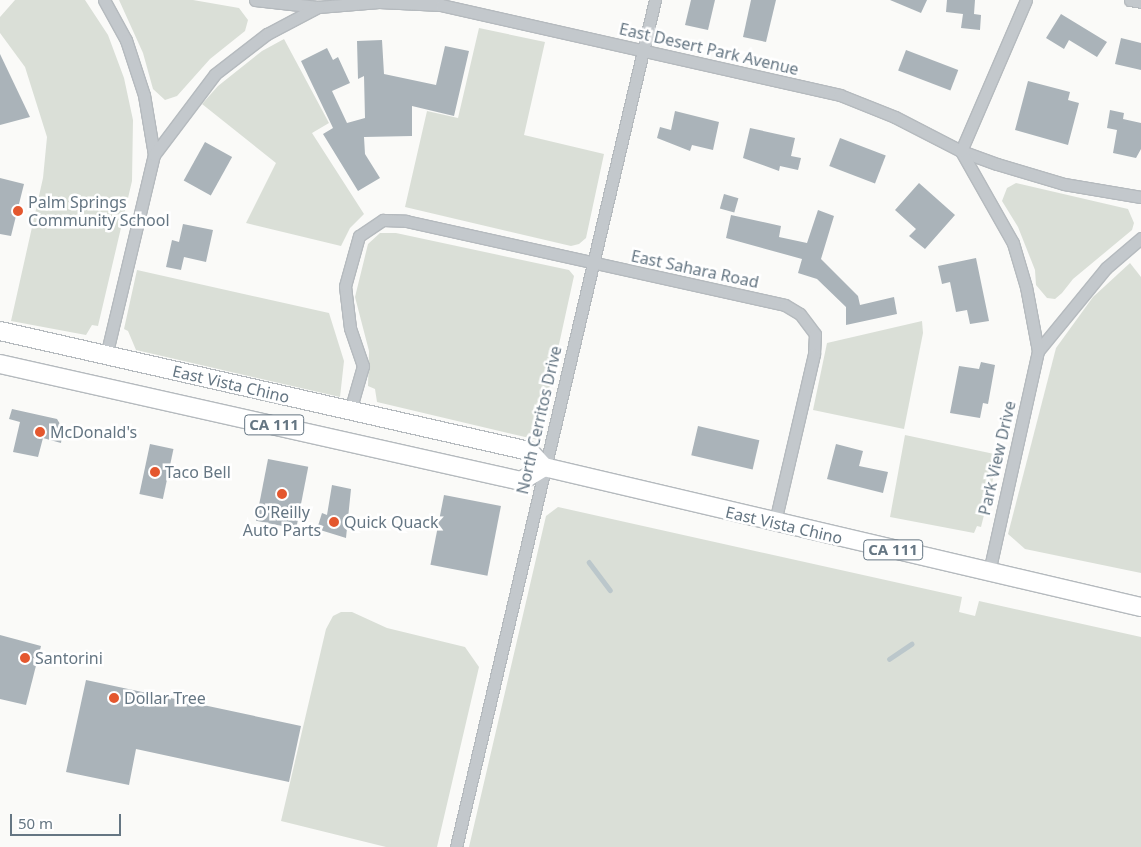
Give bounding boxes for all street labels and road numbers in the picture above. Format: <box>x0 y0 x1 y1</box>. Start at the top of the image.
street label: East Desert Park Avenue <box>617 19 801 79</box>
street label: East Sahara Road <box>629 246 761 292</box>
street label: North Cerritos Drive <box>513 344 565 496</box>
street label: East Vista Chino <box>171 361 291 407</box>
street label: Park View Drive <box>975 399 1019 517</box>
road number: CA 111 <box>244 412 304 438</box>
street label: East Vista Chino <box>724 502 844 548</box>
road number: CA 111 <box>863 538 923 562</box>

